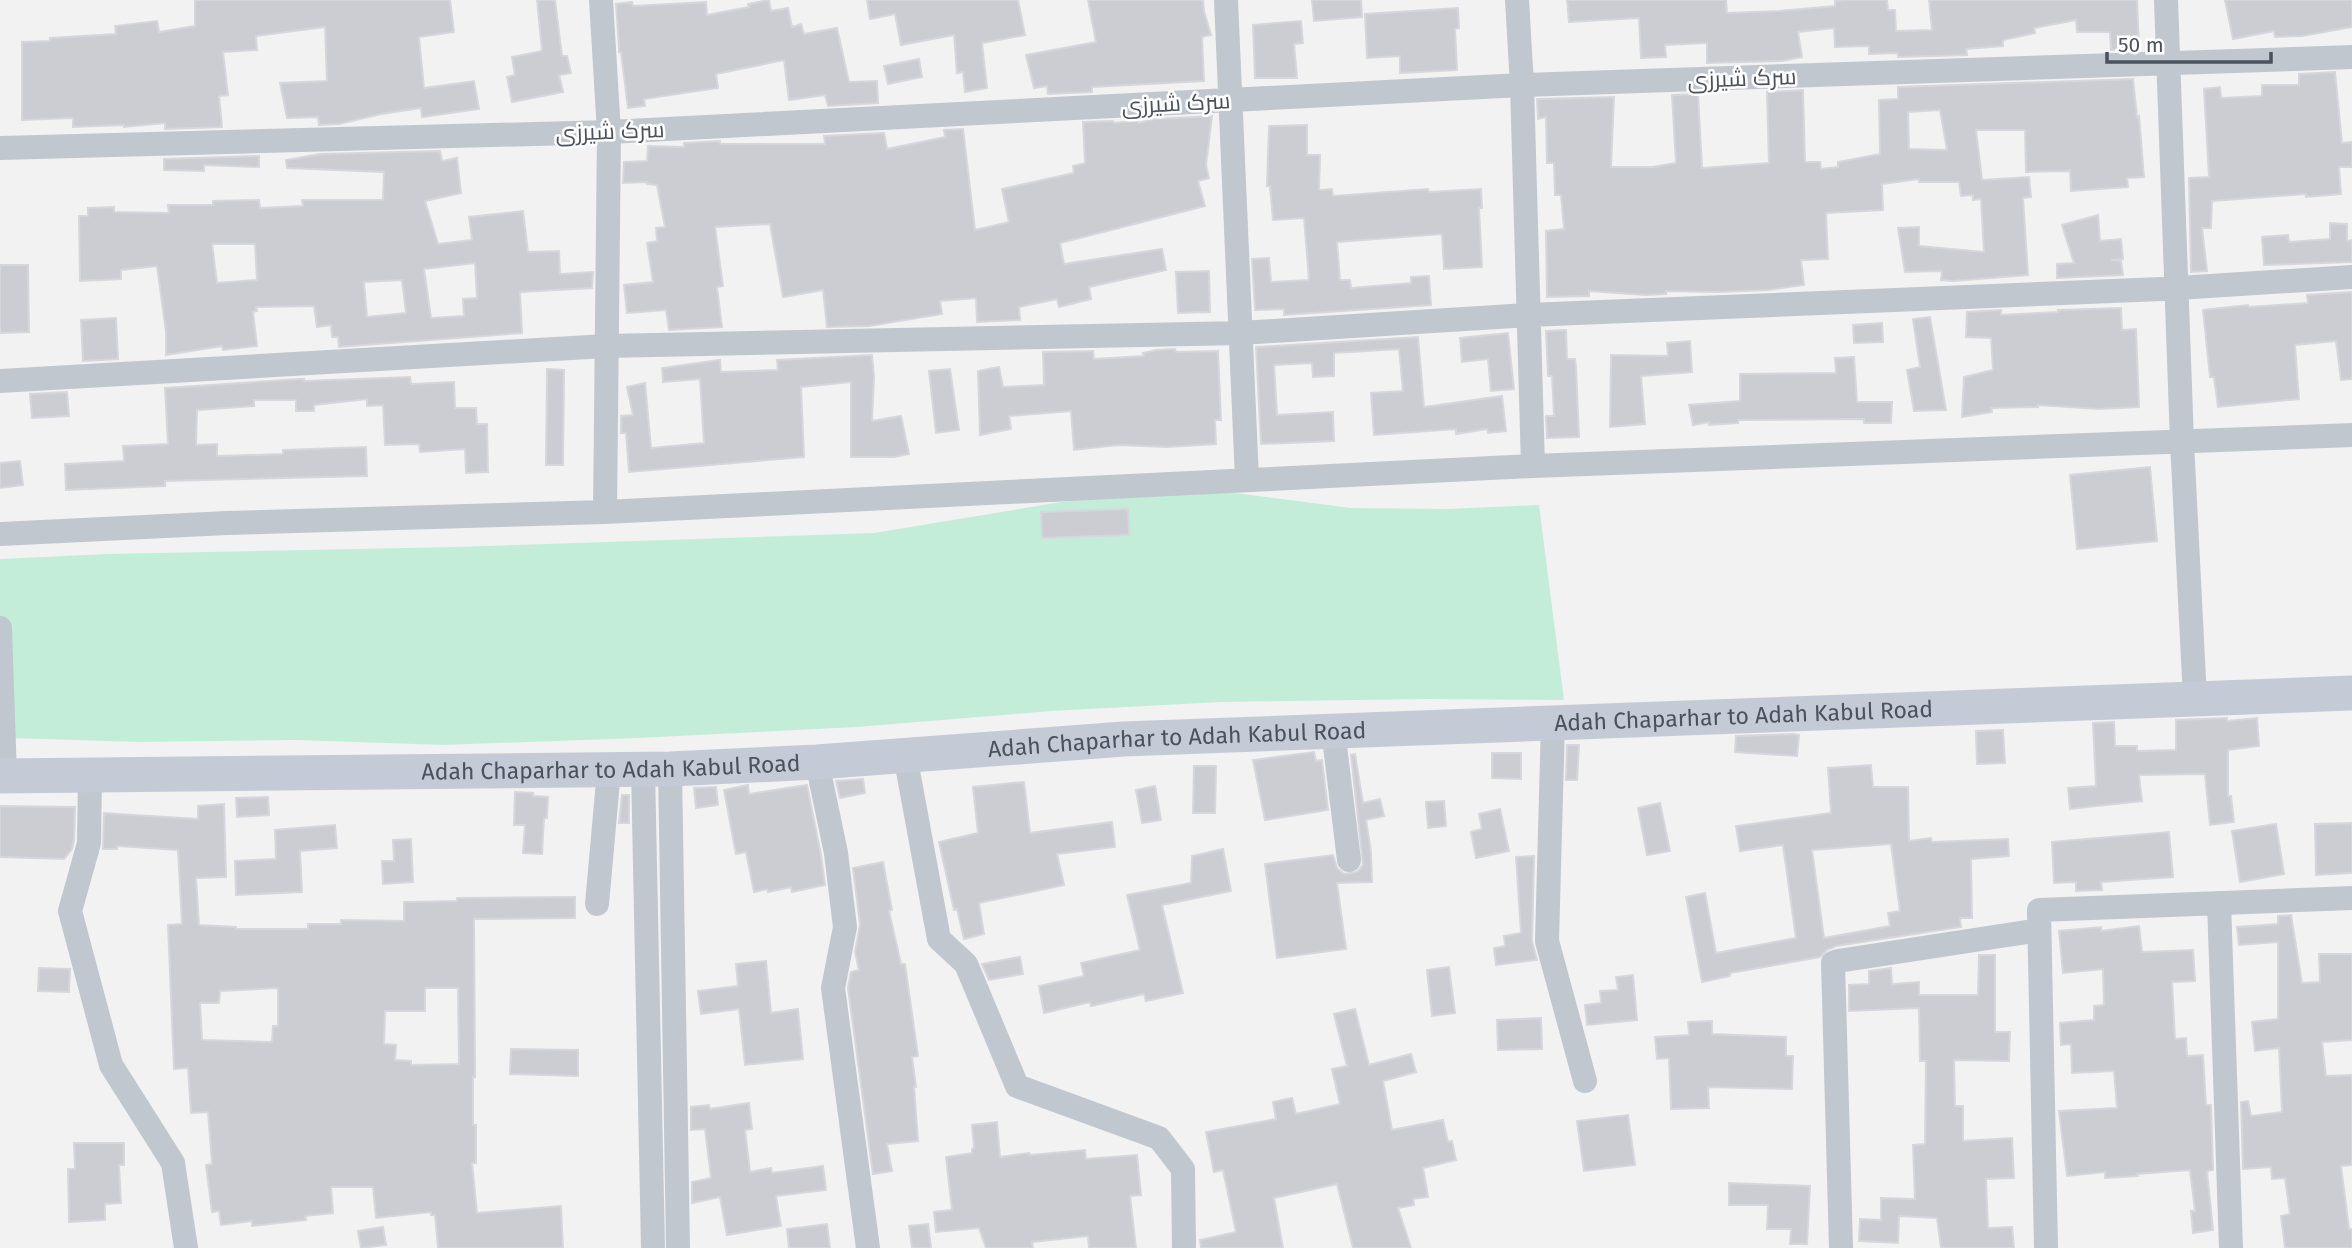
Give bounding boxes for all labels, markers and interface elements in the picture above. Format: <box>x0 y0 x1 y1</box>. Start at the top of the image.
scale bar <box>2107 21 2272 65</box>
text: 50 m <box>2118 32 2164 58</box>
street label: سرک شیرزی <box>1687 62 1797 94</box>
street label: سرک شیرزی <box>1121 86 1231 120</box>
street label: سرک شیرزی <box>555 115 665 147</box>
street label: Adah Chaparhar to Adah Kabul Road <box>1554 695 1933 737</box>
street label: Adah Chaparhar to Adah Kabul Road <box>987 716 1367 763</box>
street label: Adah Chaparhar to Adah Kabul Road <box>421 749 801 786</box>

